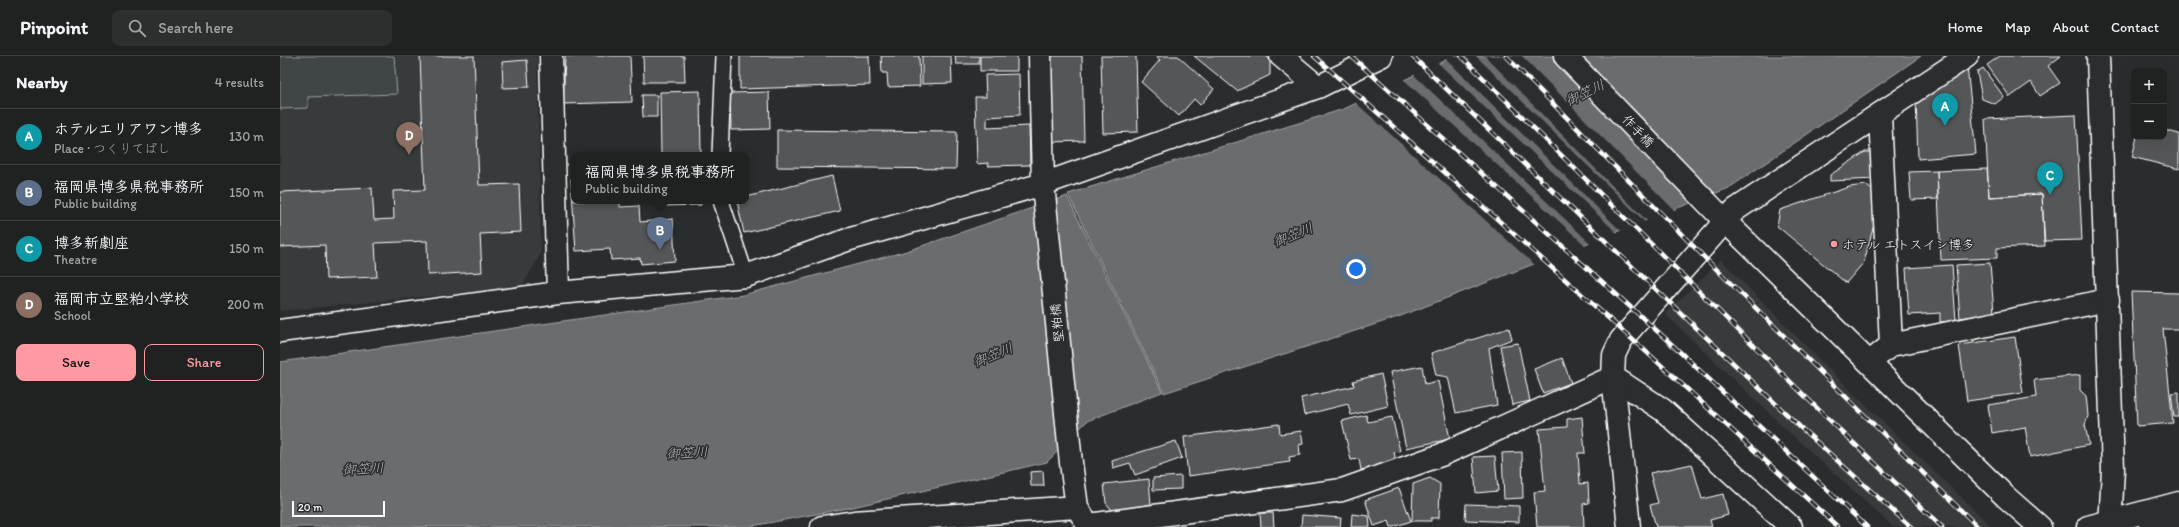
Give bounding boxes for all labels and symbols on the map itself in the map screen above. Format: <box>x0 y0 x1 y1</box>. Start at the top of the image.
water label: 御笠川 <box>1562 76 1608 110</box>
pin: A <box>1932 93 1958 126</box>
street label: 作手橋 <box>1619 112 1657 150</box>
pin: D <box>396 122 422 155</box>
pin: C <box>2037 162 2063 195</box>
pin: B <box>647 217 673 250</box>
water label: 御笠川 <box>1270 219 1316 251</box>
place label: ホテル エトスイン博多 <box>1842 237 1974 252</box>
marker: ホテル エトスイン博多 <box>1829 239 1839 249</box>
your location <box>1346 259 1366 279</box>
street label: 堅粕橋 <box>1048 303 1066 343</box>
water label: 御笠川 <box>970 339 1016 371</box>
water label: 御笠川 <box>666 443 708 463</box>
water label: 御笠川 <box>342 459 384 479</box>
scale bar <box>292 499 385 518</box>

